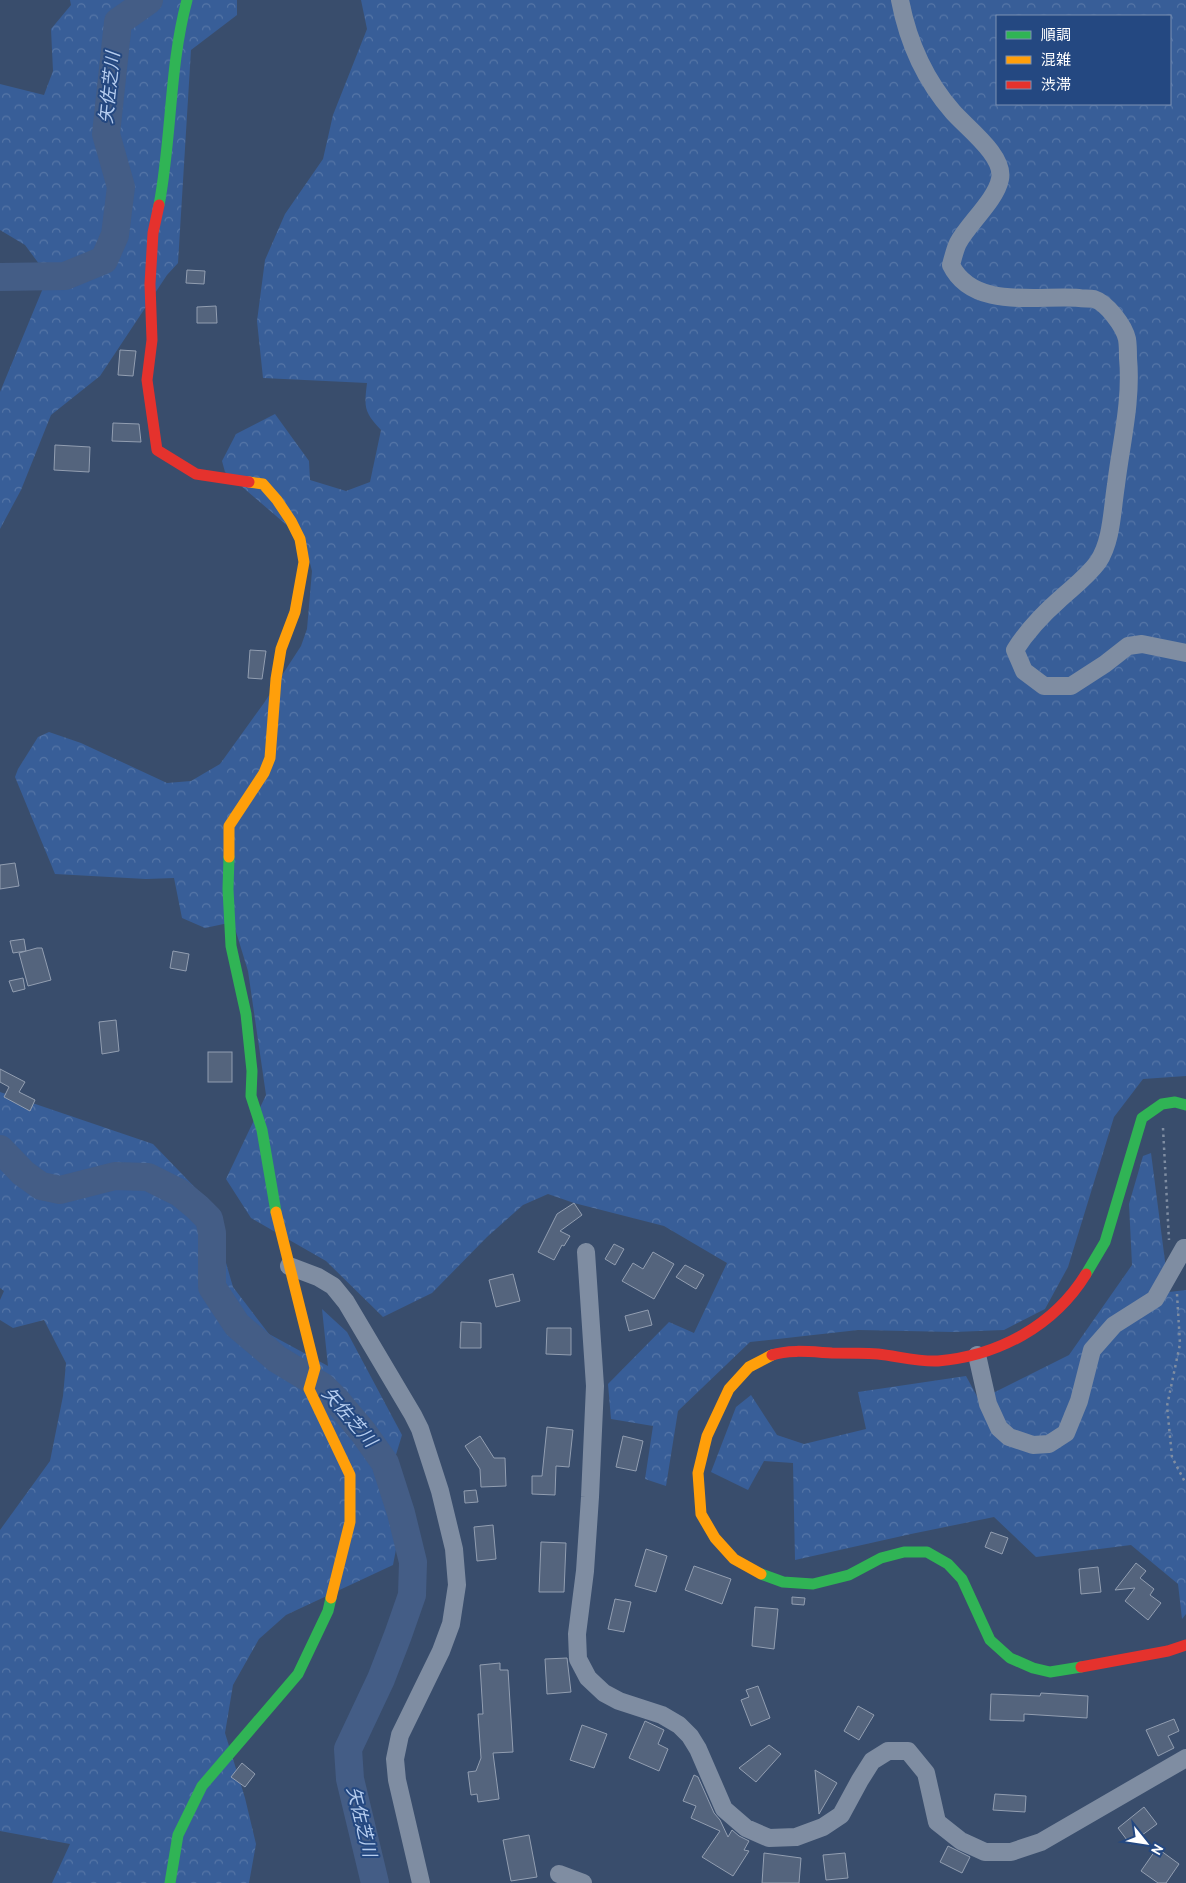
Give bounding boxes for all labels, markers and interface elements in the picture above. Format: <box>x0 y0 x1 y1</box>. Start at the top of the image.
legend <box>996 15 1171 105</box>
text: 順調 <box>1041 27 1071 46</box>
water label: 矢佐芝川 <box>96 49 126 125</box>
text: 混雑 <box>1041 52 1071 71</box>
text: 渋滞 <box>1041 77 1071 96</box>
water label: 矢佐芝川 <box>316 1383 382 1454</box>
water label: 矢佐芝川 <box>340 1784 380 1862</box>
north arrow <box>1121 1818 1171 1868</box>
text: N <box>1146 1840 1166 1857</box>

